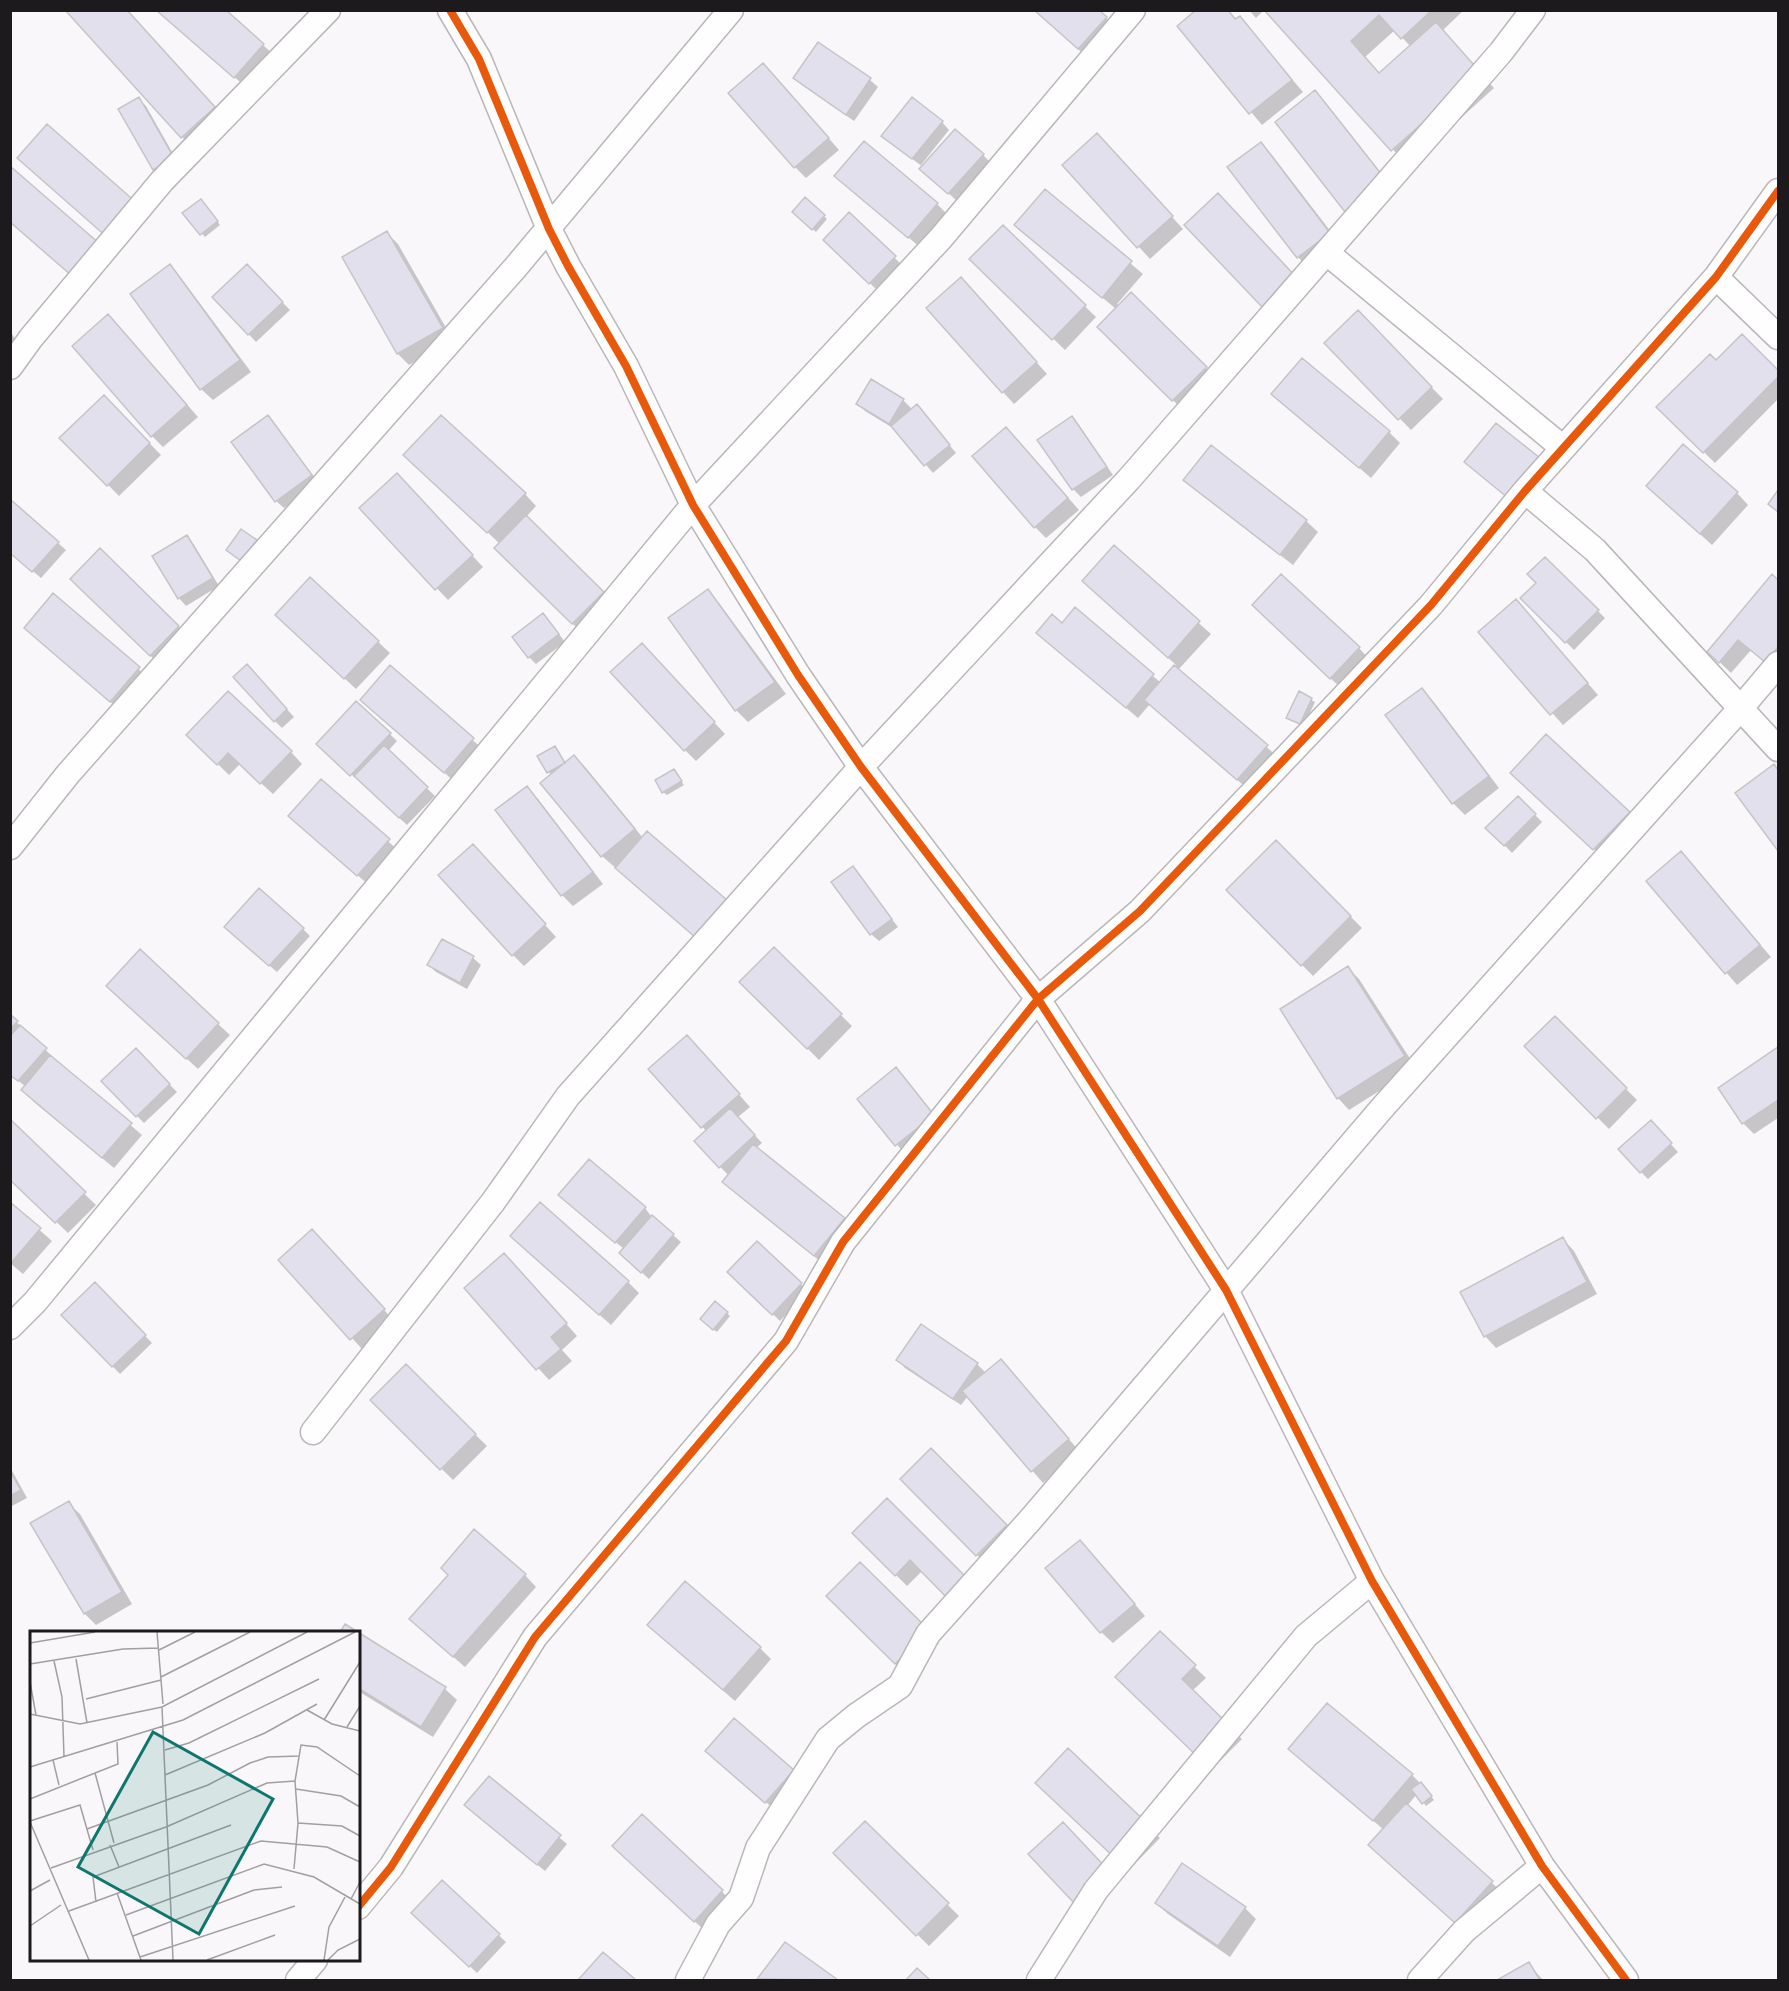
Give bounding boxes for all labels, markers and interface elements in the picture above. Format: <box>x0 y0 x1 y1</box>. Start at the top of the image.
inset map <box>30 1631 360 1961</box>

